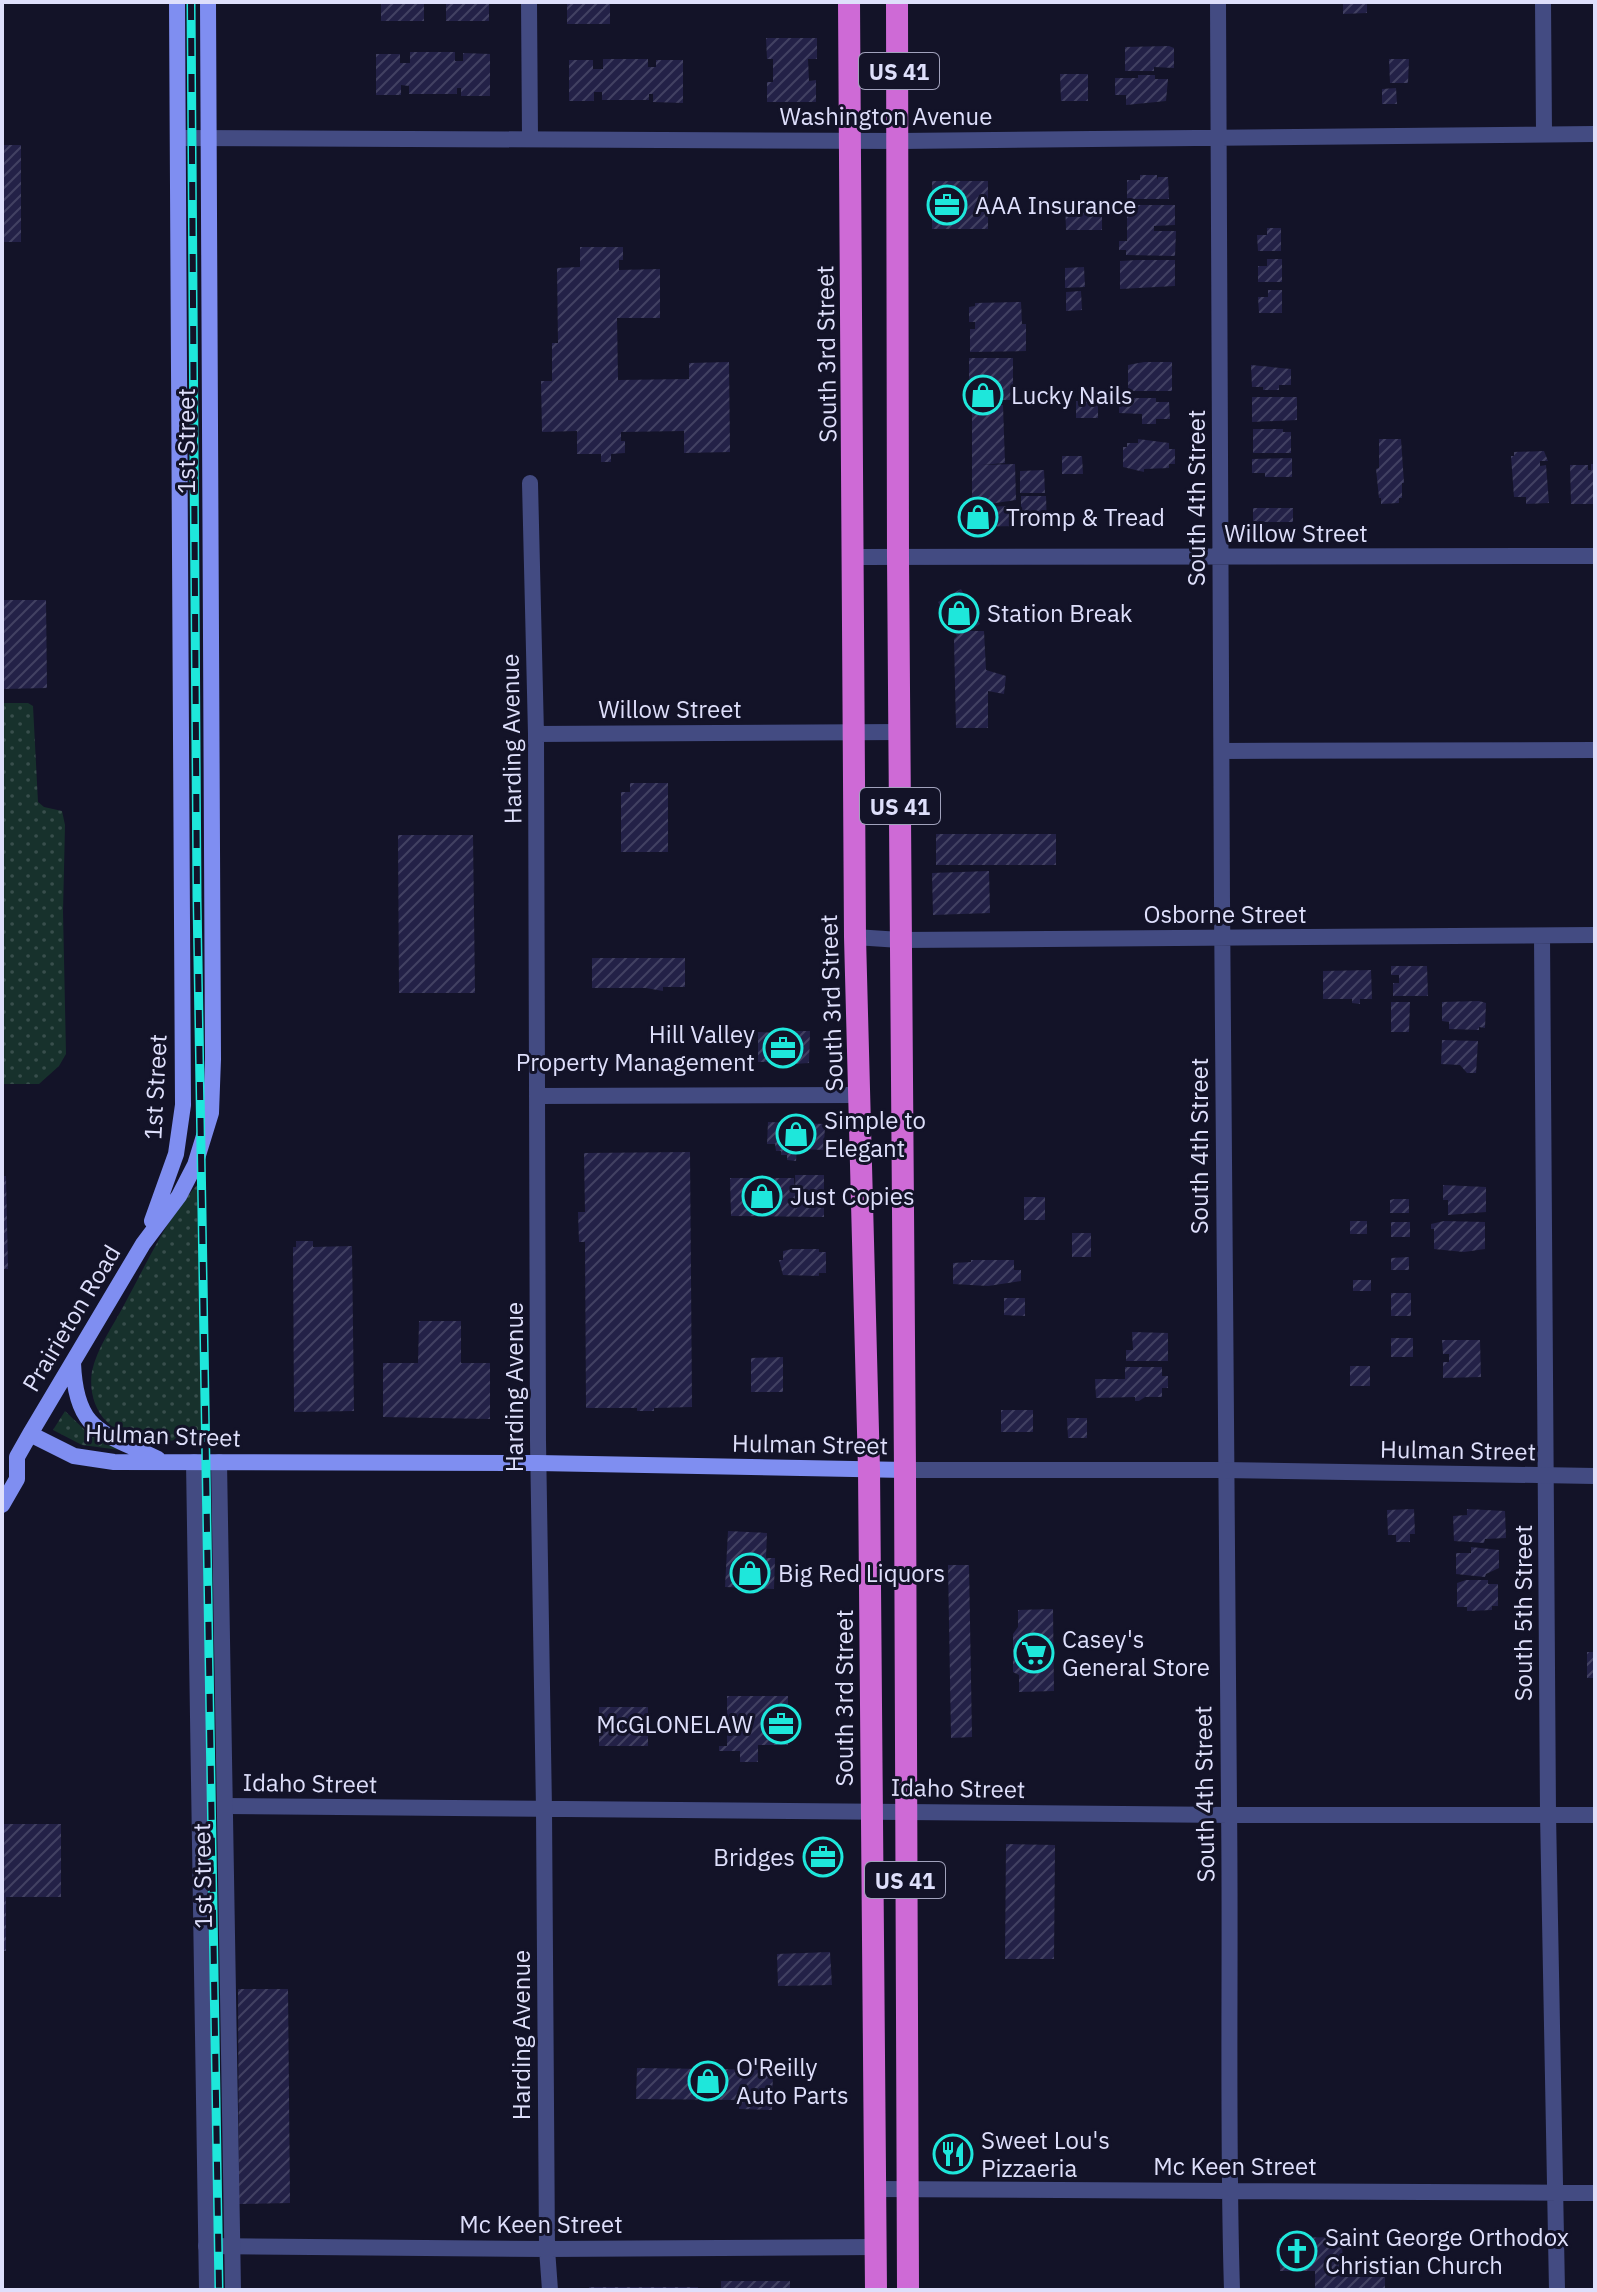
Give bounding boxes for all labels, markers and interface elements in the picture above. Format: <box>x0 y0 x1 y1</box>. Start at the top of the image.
road number: US 41 <box>859 53 939 89</box>
street label: Washington Avenue <box>780 100 992 132</box>
office icon: AAA Insurance <box>926 184 968 226</box>
place label: AAA Insurance <box>975 189 1136 221</box>
street label: South 3rd Street <box>808 265 844 443</box>
shop icon: Lucky Nails <box>962 374 1004 416</box>
place label: Lucky Nails <box>1011 379 1133 411</box>
street label: 1st Street <box>170 388 202 494</box>
street label: South 4th Street <box>1180 410 1212 586</box>
shop icon: Tromp & Tread <box>957 496 999 538</box>
place label: Tromp & Tread <box>1006 501 1165 533</box>
street label: Willow Street <box>1224 517 1368 549</box>
shop icon: Station Break <box>938 592 980 634</box>
place label: Station Break <box>987 597 1133 629</box>
street label: Harding Avenue <box>494 653 528 825</box>
street label: Willow Street <box>598 693 742 725</box>
road number: US 41 <box>860 788 940 824</box>
street label: Osborne Street <box>1143 898 1307 930</box>
street label: South 3rd Street <box>812 914 850 1092</box>
place label: Hill Valley Property Management <box>516 1018 755 1078</box>
office icon: Hill Valley Property Management <box>762 1027 804 1069</box>
street label: 1st Street <box>136 1033 174 1141</box>
street label: South 4th Street <box>1183 1058 1215 1234</box>
place label: Simple to Elegant <box>824 1104 926 1164</box>
shop icon: Simple to Elegant <box>775 1113 817 1155</box>
shop icon: Just Copies <box>741 1175 783 1217</box>
place label: Just Copies <box>790 1180 915 1212</box>
street label: Prairieton Road <box>15 1239 127 1397</box>
street label: Harding Avenue <box>498 1302 530 1472</box>
street label: Hulman Street <box>84 1416 242 1454</box>
street label: Hulman Street <box>732 1427 888 1461</box>
street label: Hulman Street <box>1380 1433 1536 1467</box>
street label: South 5th Street <box>1507 1525 1539 1701</box>
shop icon: Big Red Liquors <box>729 1552 771 1594</box>
place label: Big Red Liquors <box>778 1557 945 1589</box>
street label: South 3rd Street <box>828 1609 860 1787</box>
place label: Casey's General Store <box>1062 1623 1210 1683</box>
supermarket icon: Casey's General Store <box>1013 1632 1055 1674</box>
office icon: McGLONELAW <box>760 1703 802 1745</box>
street label: South 4th Street <box>1186 1705 1222 1883</box>
place label: McGLONELAW <box>596 1708 753 1740</box>
street label: Idaho Street <box>242 1766 378 1800</box>
street label: Idaho Street <box>890 1771 1026 1805</box>
street label: 1st Street <box>185 1823 219 1929</box>
office icon: Bridges <box>802 1836 844 1878</box>
place label: Bridges <box>713 1841 795 1873</box>
road number: US 41 <box>865 1862 945 1898</box>
street label: Harding Avenue <box>505 1950 537 2120</box>
place label: O'Reilly Auto Parts <box>736 2051 849 2111</box>
shop icon: O'Reilly Auto Parts <box>687 2060 729 2102</box>
place label: Sweet Lou's Pizzaeria <box>981 2124 1110 2184</box>
restaurant icon: Sweet Lou's Pizzaeria <box>932 2133 974 2175</box>
street label: Mc Keen Street <box>1153 2150 1317 2182</box>
street label: Mc Keen Street <box>459 2208 623 2240</box>
place label: Saint George Orthodox Christian Church <box>1325 2221 1569 2281</box>
church icon: Saint George Orthodox Christian Church <box>1276 2230 1318 2272</box>

